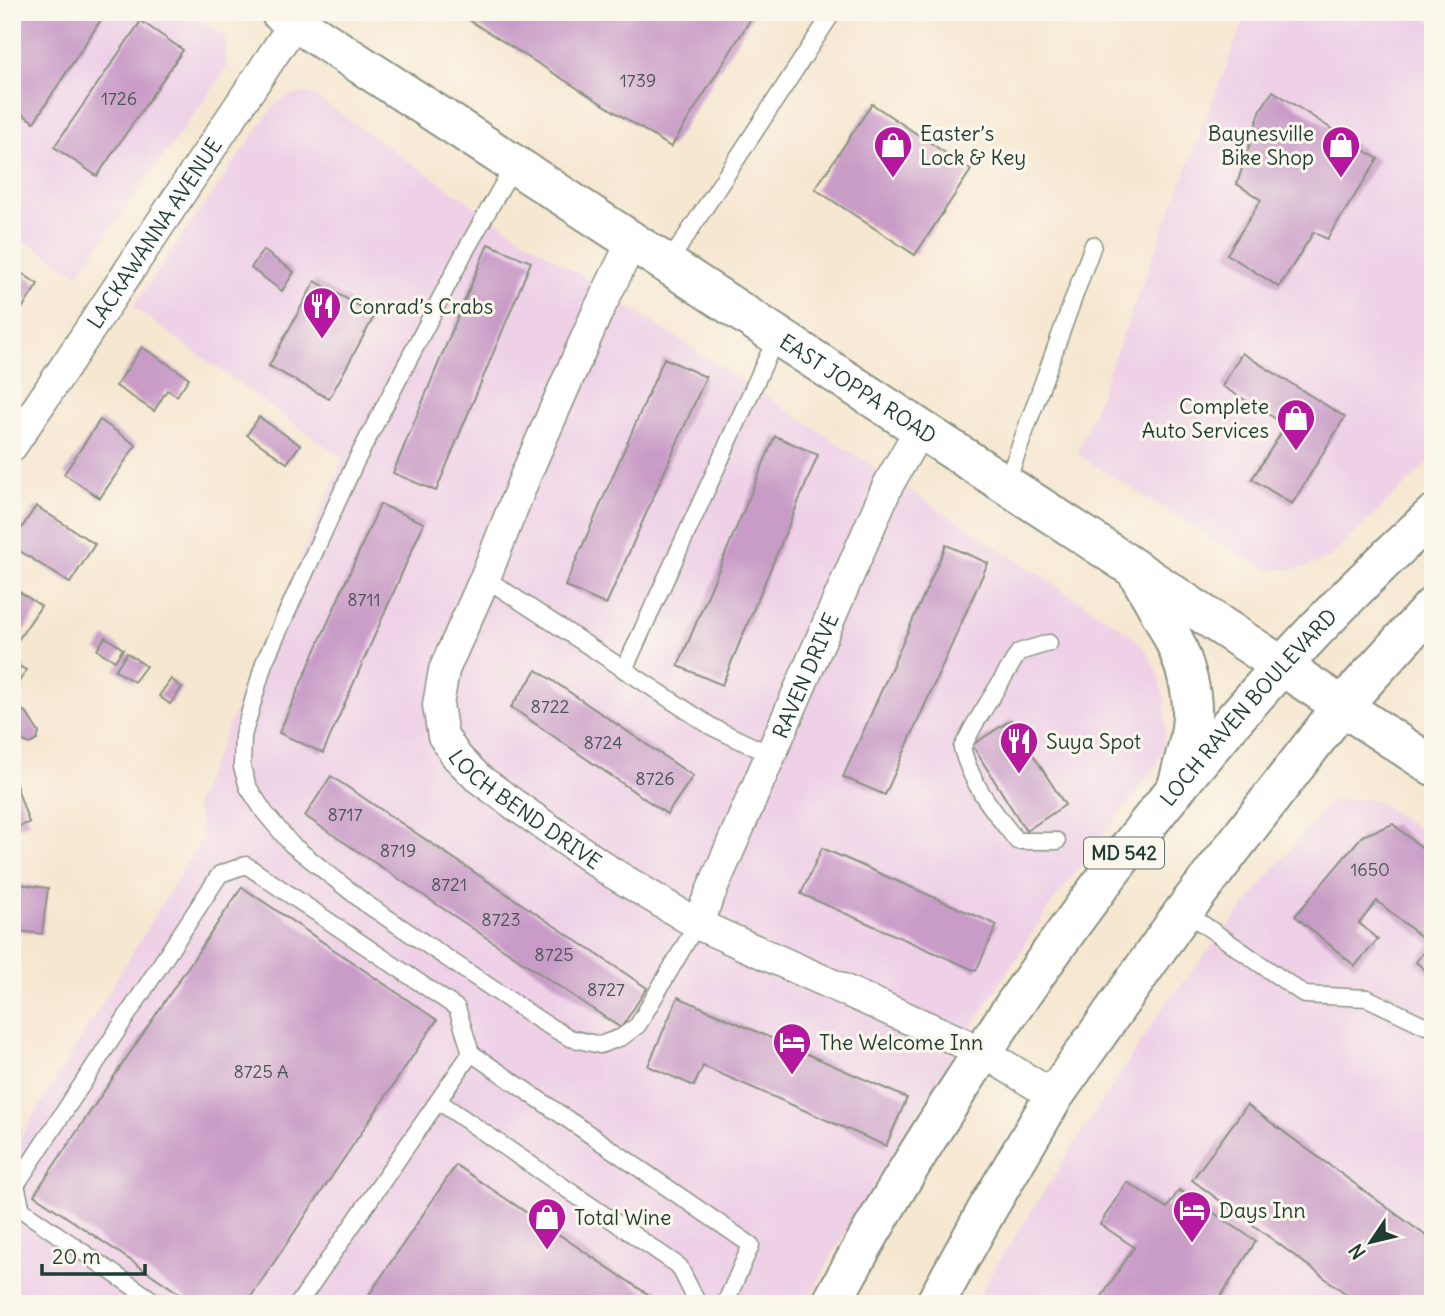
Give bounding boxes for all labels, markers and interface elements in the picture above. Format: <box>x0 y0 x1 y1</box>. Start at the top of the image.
house number: 1739 <box>620 69 656 92</box>
house number: 1726 <box>101 87 137 110</box>
place label: Easter’s Lock & Key <box>920 120 1026 171</box>
place label: Baynesville Bike Shop <box>1208 120 1314 171</box>
shop icon: Easter’s Lock & Key <box>872 124 914 179</box>
shop icon: Baynesville Bike Shop <box>1320 124 1362 179</box>
street label: LACKAWANNA AVENUE <box>81 133 227 334</box>
restaurant icon: Conrad’s Crabs <box>301 285 343 340</box>
place label: Conrad’s Crabs <box>349 293 493 320</box>
street label: EAST JOPPA ROAD <box>775 328 942 449</box>
place label: Complete Auto Services <box>1142 393 1269 444</box>
shop icon: Complete Auto Services <box>1275 397 1317 452</box>
house number: 8711 <box>347 588 381 611</box>
street label: LOCH RAVEN BOULEVARD <box>1154 603 1342 811</box>
street label: RAVEN DRIVE <box>766 609 844 742</box>
house number: 8722 <box>531 695 570 718</box>
restaurant icon: Suya Spot <box>998 720 1040 775</box>
place label: Suya Spot <box>1046 728 1141 755</box>
house number: 8724 <box>583 731 623 754</box>
street label: LOCH BEND DRIVE <box>443 745 607 875</box>
house number: 8726 <box>635 767 675 790</box>
house number: 8717 <box>327 803 363 826</box>
road number: MD 542 <box>1084 838 1164 868</box>
house number: 8719 <box>380 839 416 862</box>
house number: 1650 <box>1350 858 1390 881</box>
house number: 8721 <box>431 873 467 896</box>
house number: 8723 <box>481 908 521 931</box>
house number: 8725 <box>534 943 574 966</box>
house number: 8727 <box>587 978 625 1001</box>
hotel icon: The Welcome Inn <box>771 1021 813 1076</box>
place label: The Welcome Inn <box>819 1029 983 1056</box>
house number: 8725 A <box>233 1060 289 1083</box>
hotel icon: Days Inn <box>1171 1189 1213 1244</box>
shop icon: Total Wine <box>526 1196 568 1251</box>
place label: Days Inn <box>1219 1197 1306 1224</box>
place label: Total Wine <box>574 1204 671 1231</box>
north arrow <box>1336 1208 1406 1278</box>
scale bar <box>42 1232 145 1276</box>
text: N <box>1343 1239 1371 1264</box>
text: 20 m <box>52 1243 101 1270</box>

